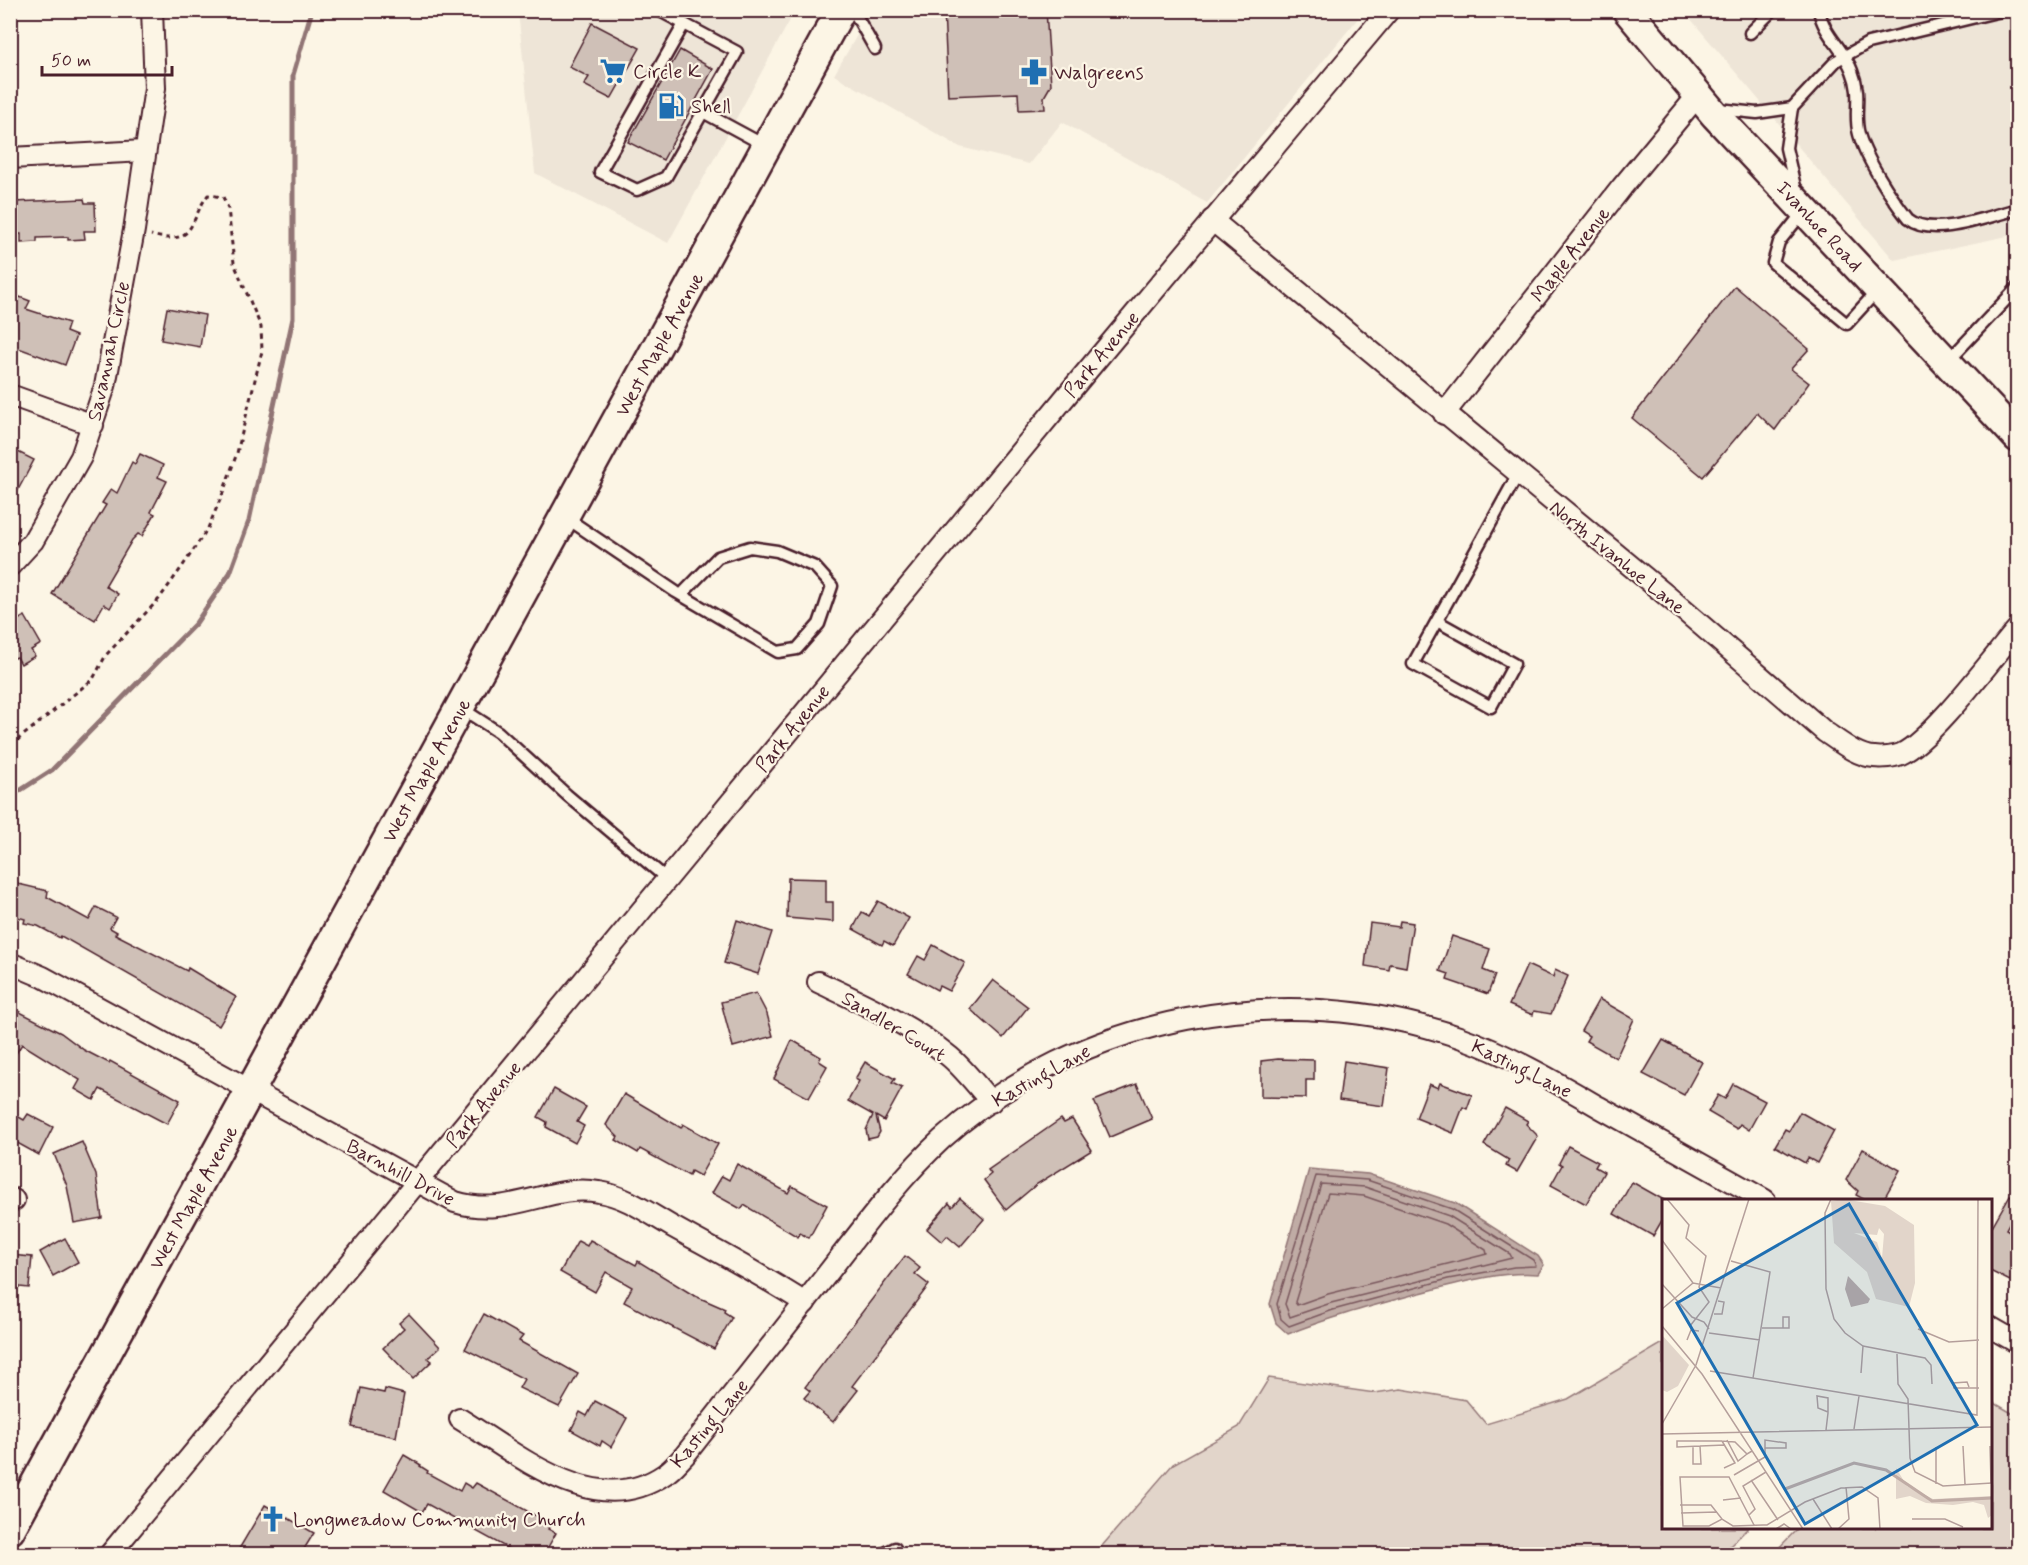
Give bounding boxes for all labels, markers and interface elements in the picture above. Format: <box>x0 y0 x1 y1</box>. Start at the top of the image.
scale bar <box>42 39 172 77</box>
text: 50 m <box>51 49 91 73</box>
supermarket icon: Circle K <box>598 56 628 86</box>
pharmacy icon: Walgreens <box>1019 57 1049 87</box>
place label: Circle K <box>633 59 702 86</box>
place label: Walgreens <box>1054 60 1144 88</box>
fuel station icon: Shell <box>656 91 686 121</box>
place label: Shell <box>691 94 731 121</box>
street label: Ivanhoe Road <box>1770 176 1868 278</box>
street label: Maple Avenue <box>1525 201 1617 308</box>
street label: West Maple Avenue <box>609 268 711 422</box>
street label: Savannah Circle <box>81 279 137 424</box>
street label: Park Avenue <box>1058 306 1146 404</box>
street label: North Ivanhoe Lane <box>1543 495 1691 622</box>
street label: Park Avenue <box>750 679 837 778</box>
street label: West Maple Avenue <box>376 694 478 848</box>
street label: Sandler Court <box>836 986 950 1069</box>
street label: Kasting Lane <box>1466 1033 1576 1107</box>
street label: Kasting Lane <box>988 1038 1097 1116</box>
street label: Park Avenue <box>440 1056 528 1154</box>
street label: West Maple Avenue <box>143 1121 245 1275</box>
street label: Barnhill Drive <box>341 1133 459 1213</box>
inset map <box>1662 1199 1992 1529</box>
street label: Kasting Lane <box>665 1374 757 1476</box>
church icon: Longmeadow Community Church <box>258 1504 288 1534</box>
place label: Longmeadow Community Church <box>293 1507 586 1535</box>

